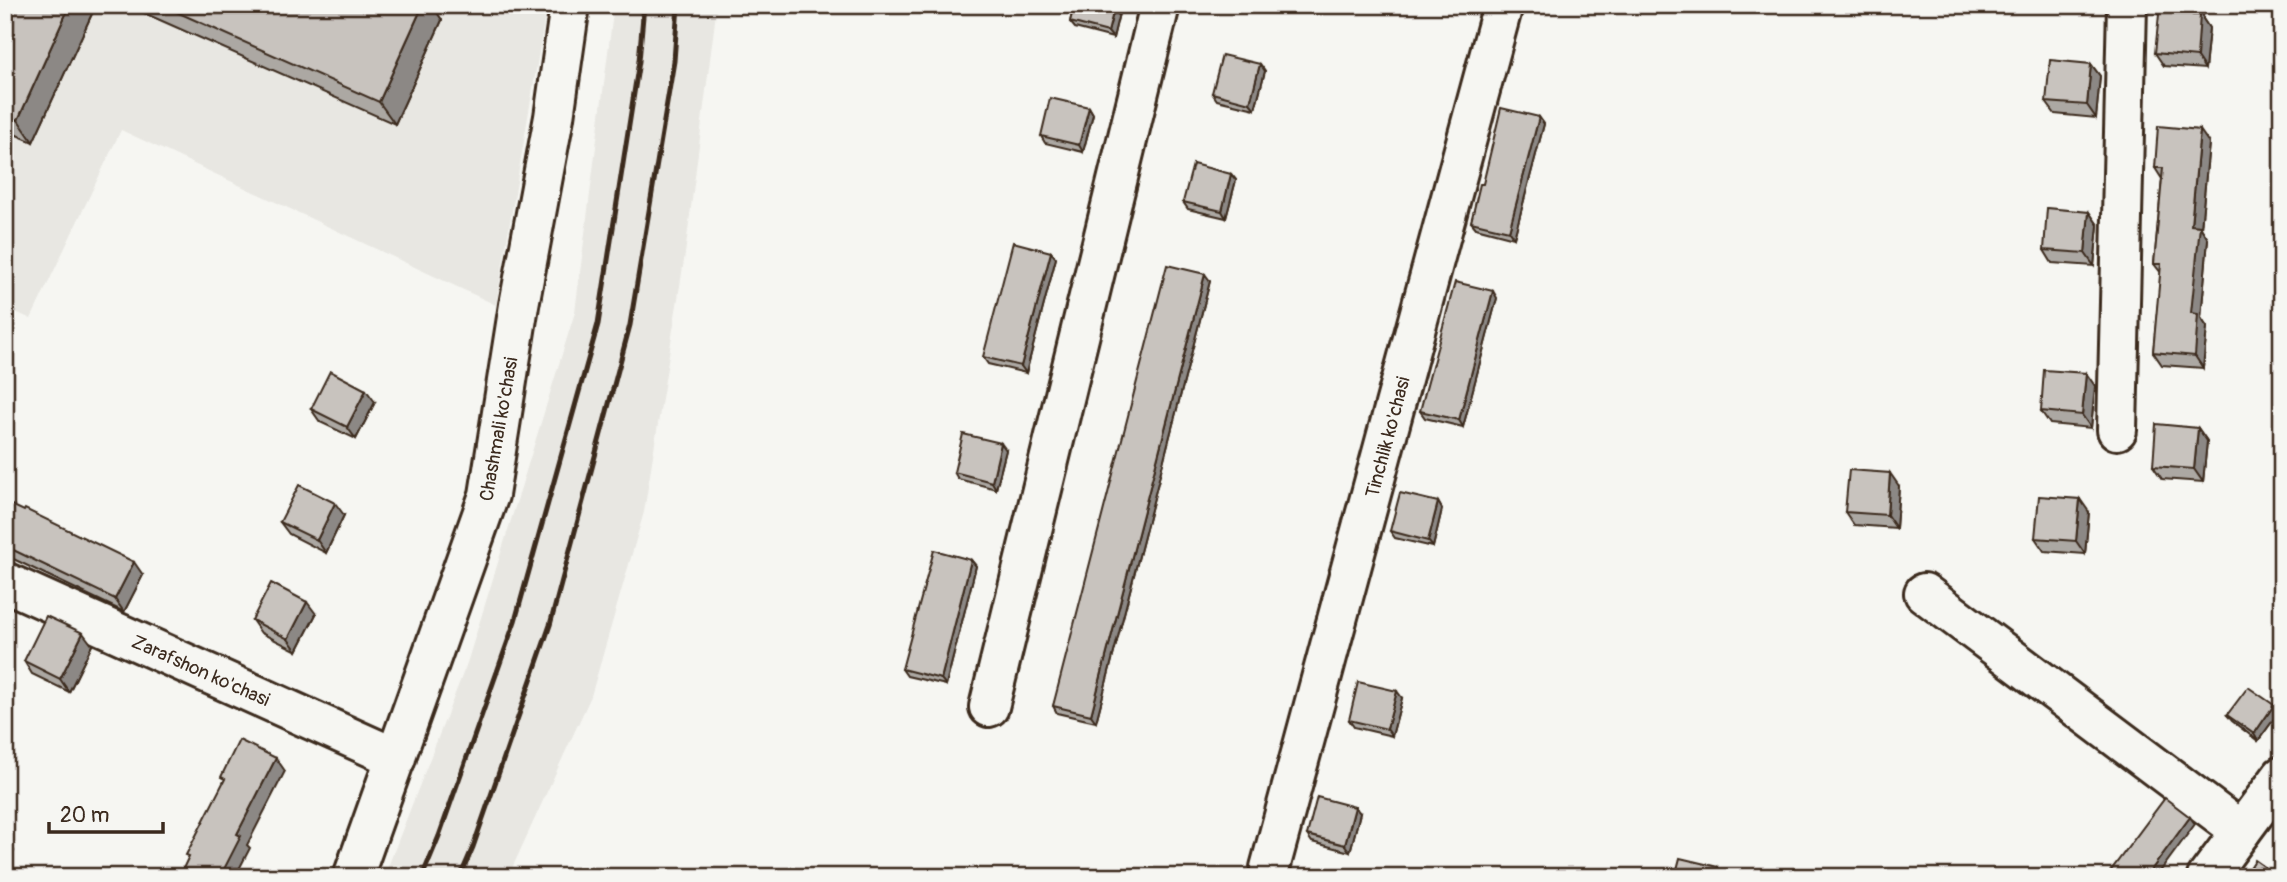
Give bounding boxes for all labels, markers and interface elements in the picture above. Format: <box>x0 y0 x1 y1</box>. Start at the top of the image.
street label: Chashmali ko'chasi <box>475 355 523 503</box>
street label: Tinchlik ko'chasi <box>1360 374 1416 500</box>
street label: Zarafshon ko'chasi <box>128 630 273 712</box>
scale bar <box>49 791 163 835</box>
text: 20 m <box>60 802 109 829</box>

